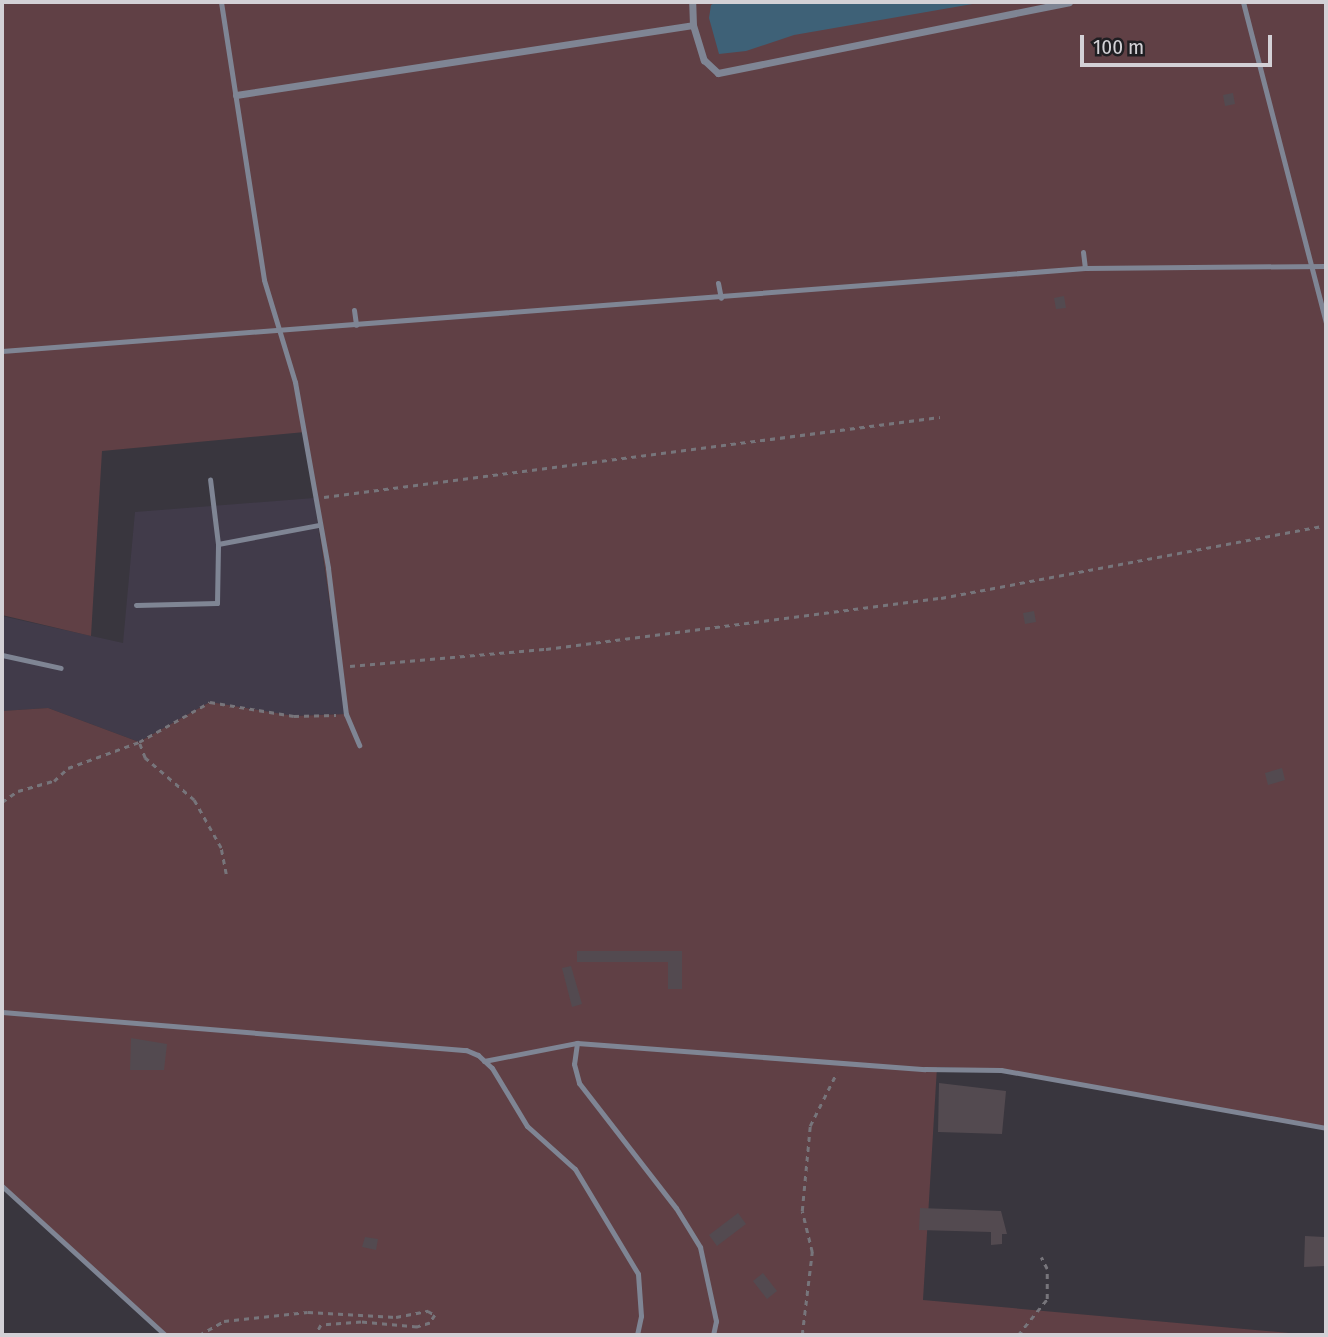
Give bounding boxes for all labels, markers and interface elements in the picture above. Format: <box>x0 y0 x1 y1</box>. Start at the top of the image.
scale bar <box>1083 21 1276 65</box>
text: 100 m <box>1093 34 1144 60</box>

